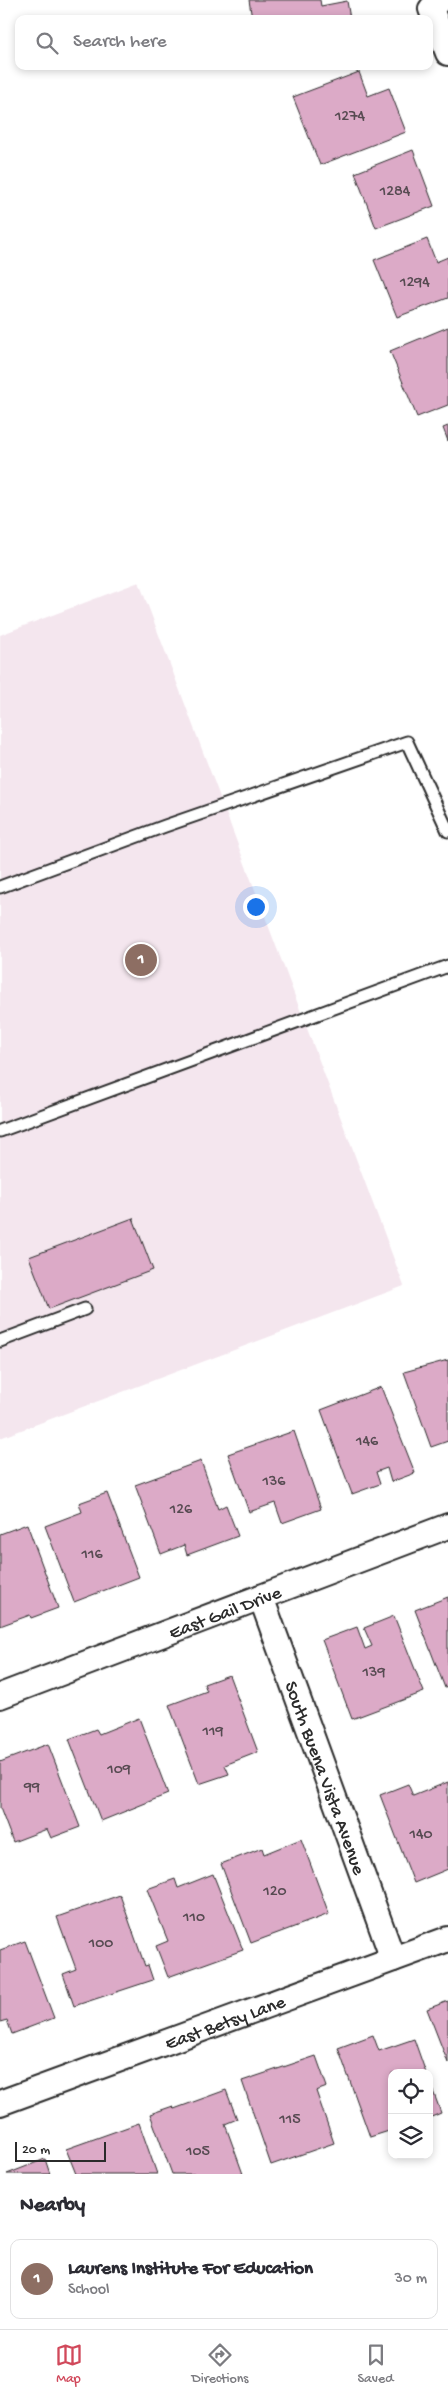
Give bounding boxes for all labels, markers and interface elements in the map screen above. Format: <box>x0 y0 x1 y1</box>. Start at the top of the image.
search box <box>15 15 433 70</box>
icon: search <box>33 29 61 57</box>
text: Search here <box>73 31 167 54</box>
house number: 1274 <box>334 108 366 127</box>
house number: 1284 <box>379 183 411 202</box>
house number: 1294 <box>399 274 430 293</box>
your location <box>243 894 269 920</box>
pin: 1 <box>125 941 157 979</box>
house number: 146 <box>355 1433 379 1452</box>
house number: 136 <box>262 1473 286 1492</box>
house number: 126 <box>169 1501 193 1520</box>
house number: 116 <box>80 1546 103 1565</box>
street label: East Gail Drive <box>166 1582 285 1646</box>
house number: 139 <box>362 1664 385 1683</box>
street label: South Buena Vista Avenue <box>278 1679 369 1879</box>
house number: 119 <box>202 1723 223 1742</box>
house number: 109 <box>106 1761 131 1780</box>
house number: 99 <box>23 1779 40 1798</box>
house number: 140 <box>408 1826 433 1845</box>
house number: 120 <box>262 1883 287 1902</box>
house number: 110 <box>182 1909 205 1928</box>
house number: 100 <box>88 1935 113 1954</box>
street label: East Betsy Lane <box>162 1992 289 2057</box>
map controls <box>388 2069 433 2159</box>
button: locate <box>388 2069 433 2114</box>
house number: 115 <box>278 2111 301 2130</box>
button: layers <box>388 2114 433 2159</box>
scale bar <box>15 2139 106 2162</box>
text: 20 m <box>22 2142 50 2159</box>
house number: 105 <box>185 2143 210 2162</box>
text: Nearby <box>20 2194 85 2219</box>
text: Laurens Institute For Education <box>68 2258 313 2281</box>
text: 1 <box>34 2270 40 2289</box>
text: 30 m <box>394 2270 427 2289</box>
text: School <box>68 2281 110 2300</box>
tab: Map <box>55 2341 83 2388</box>
tab: Directions <box>192 2341 249 2388</box>
tab: Saved <box>358 2341 393 2388</box>

